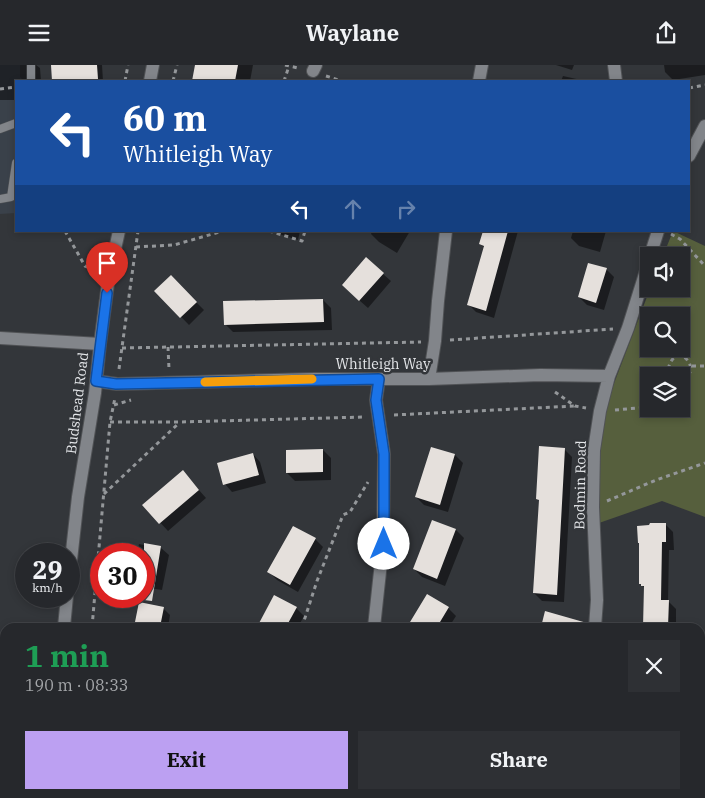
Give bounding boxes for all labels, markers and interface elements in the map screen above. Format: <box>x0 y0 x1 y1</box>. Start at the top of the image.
text: Waylane <box>306 18 399 47</box>
icon: menu <box>25 19 53 47</box>
icon: share <box>652 19 680 47</box>
text: 60 m <box>123 95 207 141</box>
icon: left <box>40 100 105 165</box>
text: Whitleigh Way <box>123 139 272 168</box>
icon: left <box>286 195 314 223</box>
icon: ahead <box>339 195 367 223</box>
icon: right <box>392 195 420 223</box>
pin <box>86 242 128 293</box>
map controls <box>640 247 690 417</box>
button: sound <box>640 247 690 297</box>
icon: arrive <box>93 249 121 277</box>
button: search <box>640 307 690 357</box>
street label: Budshead Road <box>62 351 92 455</box>
street label: Whitleigh Way <box>335 355 431 373</box>
button: layers <box>640 367 690 417</box>
street label: Bodmin Road <box>570 440 590 530</box>
position arrow <box>357 517 409 569</box>
speed limit sign: 30 <box>90 543 155 608</box>
text: 29 <box>32 553 63 586</box>
text: km/h <box>32 580 63 595</box>
text: 1 min <box>25 636 109 675</box>
button: close <box>628 640 680 692</box>
text: 190 m · 08:33 <box>25 675 128 695</box>
button: Exit <box>25 731 348 789</box>
button: Share <box>358 731 680 789</box>

